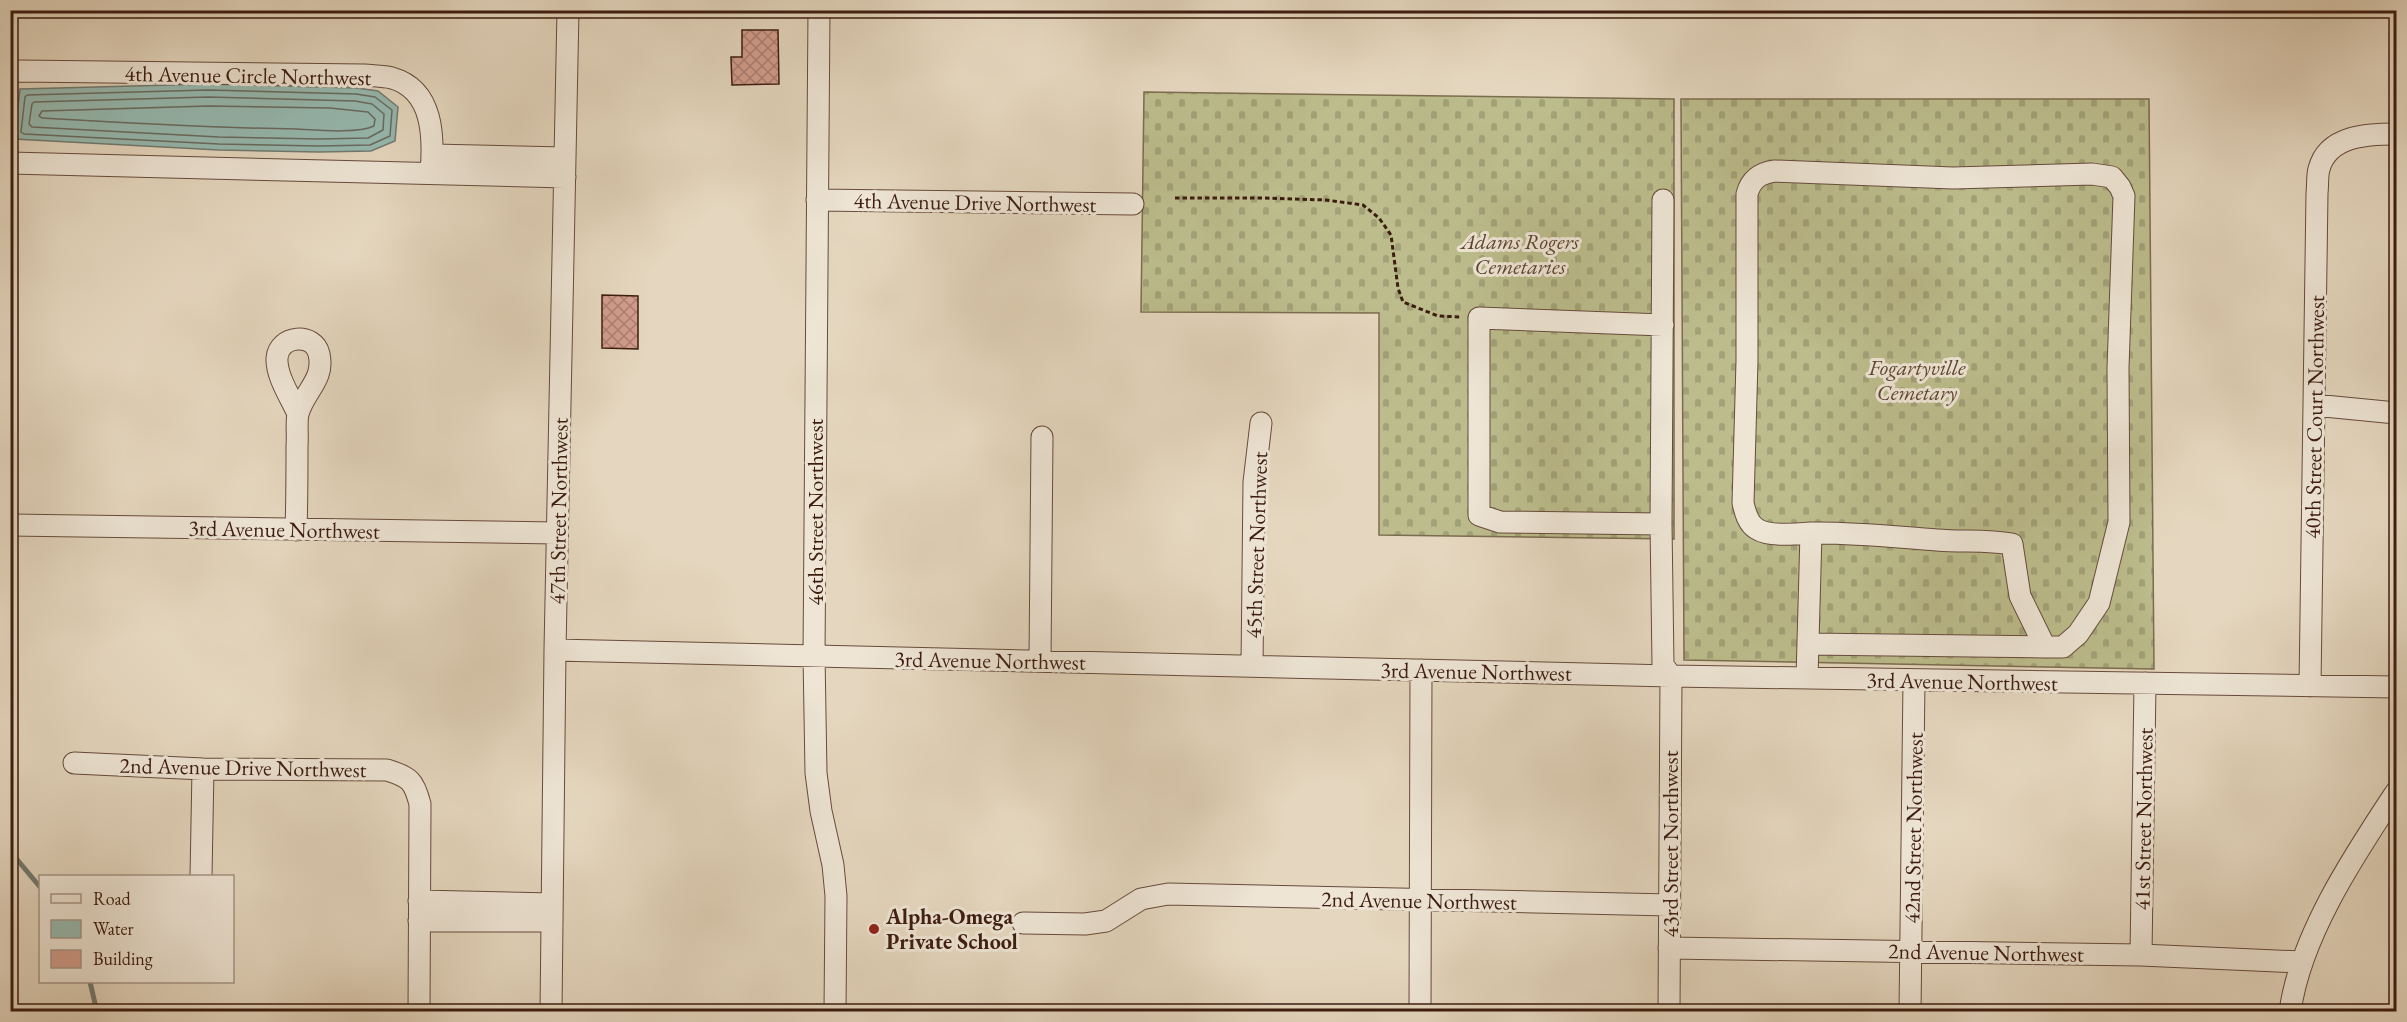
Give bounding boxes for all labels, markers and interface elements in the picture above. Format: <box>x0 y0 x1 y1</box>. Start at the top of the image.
street label: 4th Avenue Circle Northwest <box>124 59 372 92</box>
street label: 4th Avenue Drive Northwest <box>853 186 1097 219</box>
park label: Adams Rogers Cemetaries <box>1459 227 1580 281</box>
street label: 40th Street Court Northwest <box>2298 295 2331 539</box>
park label: Fogartyville Cemetary <box>1868 353 1966 407</box>
street label: 47th Street Northwest <box>542 417 575 605</box>
street label: 46th Street Northwest <box>801 418 830 605</box>
street label: 45th Street Northwest <box>1239 451 1274 639</box>
street label: 3rd Avenue Northwest <box>188 513 380 546</box>
street label: 3rd Avenue Northwest <box>894 644 1086 677</box>
street label: 3rd Avenue Northwest <box>1380 655 1572 688</box>
street label: 3rd Avenue Northwest <box>1866 665 2058 698</box>
street label: 41st Street Northwest <box>2127 727 2160 911</box>
street label: 42nd Street Northwest <box>1897 732 1930 924</box>
street label: 43rd Street Northwest <box>1656 750 1685 938</box>
street label: 2nd Avenue Drive Northwest <box>119 751 367 784</box>
legend <box>39 875 234 983</box>
street label: 2nd Avenue Northwest <box>1321 884 1517 917</box>
text: Road <box>93 887 132 910</box>
place label: Alpha-Omega Private School <box>885 902 1018 956</box>
text: Water <box>93 917 134 940</box>
marker: Alpha-Omega Private School <box>867 922 881 936</box>
street label: 2nd Avenue Northwest <box>1888 936 2084 969</box>
text: Building <box>93 947 153 970</box>

